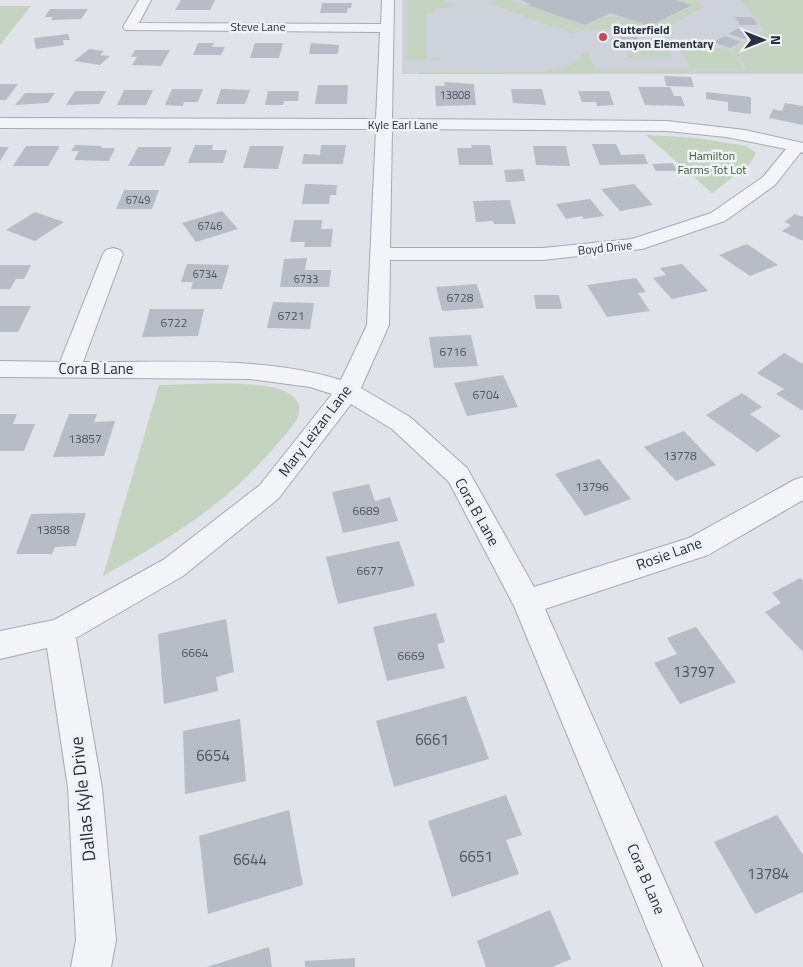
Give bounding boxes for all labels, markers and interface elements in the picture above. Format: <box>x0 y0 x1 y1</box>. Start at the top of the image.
north arrow <box>738 15 788 65</box>
street label: Steve Lane <box>230 17 286 36</box>
place label: Butterfield Canyon Elementary <box>613 20 714 53</box>
marker: Butterfield Canyon Elementary <box>597 31 609 43</box>
text: N <box>766 35 787 45</box>
house number: 13808 <box>440 87 470 103</box>
street label: Kyle Earl Lane <box>368 115 438 134</box>
park label: Hamilton Farms Tot Lot <box>678 146 747 179</box>
house number: 6749 <box>126 192 150 208</box>
house number: 6746 <box>198 218 222 234</box>
street label: Boyd Drive <box>577 235 633 260</box>
house number: 6734 <box>193 266 217 282</box>
house number: 6733 <box>294 271 318 287</box>
house number: 6728 <box>447 288 474 307</box>
house number: 6721 <box>278 306 304 325</box>
house number: 6722 <box>161 313 187 332</box>
house number: 6716 <box>440 342 467 361</box>
street label: Cora B Lane <box>59 357 133 380</box>
street label: Mary Leizan Lane <box>272 380 357 481</box>
house number: 6704 <box>473 385 500 404</box>
house number: 13857 <box>68 429 102 448</box>
house number: 13778 <box>663 446 697 465</box>
street label: Cora B Lane <box>449 473 506 550</box>
house number: 13796 <box>575 477 609 496</box>
house number: 6689 <box>353 501 380 520</box>
house number: 13858 <box>36 520 70 539</box>
street label: Rosie Lane <box>633 531 705 576</box>
house number: 6677 <box>357 561 383 580</box>
house number: 6664 <box>182 643 209 662</box>
house number: 6669 <box>398 646 425 665</box>
house number: 13797 <box>673 660 715 683</box>
house number: 6661 <box>415 728 449 751</box>
street label: Dallas Kyle Drive <box>63 735 102 863</box>
house number: 6654 <box>196 744 230 767</box>
street label: Cora B Lane <box>621 840 672 918</box>
house number: 6651 <box>459 845 493 868</box>
house number: 6644 <box>233 848 267 871</box>
house number: 13784 <box>747 862 789 885</box>

